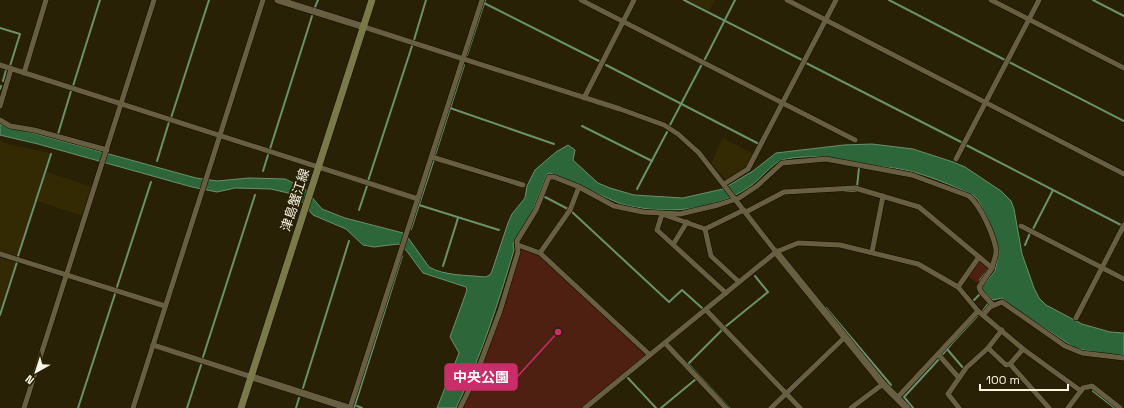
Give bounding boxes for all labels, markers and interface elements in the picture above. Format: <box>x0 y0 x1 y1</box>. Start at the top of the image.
street label: 津島蟹江線 <box>277 166 313 234</box>
north arrow <box>16 352 56 392</box>
callout: 中央公園 <box>445 364 517 390</box>
scale bar <box>980 366 1068 392</box>
text: 中央公園 <box>453 368 509 386</box>
text: N <box>22 372 37 388</box>
text: 100 m <box>986 372 1020 388</box>

